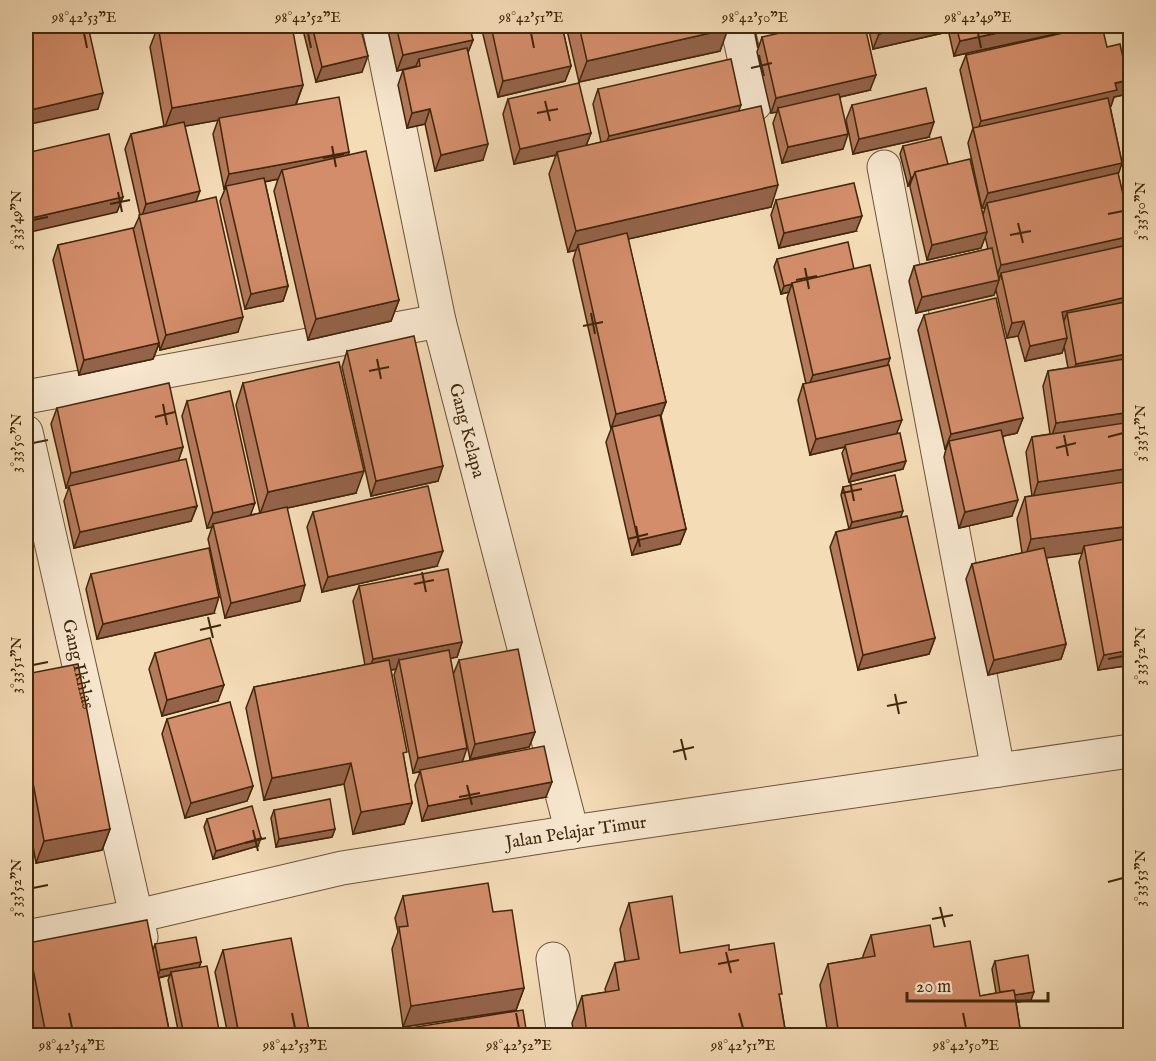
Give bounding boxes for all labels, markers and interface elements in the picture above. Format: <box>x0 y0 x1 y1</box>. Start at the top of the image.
text: 98°42'53"E <box>51 8 116 27</box>
text: 98°42'52"E <box>274 8 341 27</box>
text: 98°42'51"E <box>498 8 563 27</box>
text: 98°42'50"E <box>721 8 788 27</box>
text: 98°42'49"E <box>943 8 1012 27</box>
text: 3°33'50"N <box>1131 182 1150 240</box>
text: 3°33'49"N <box>7 190 26 250</box>
street label: Gang Kelapa <box>443 381 489 481</box>
text: 3°33'51"N <box>1131 404 1150 462</box>
text: 3°33'50"N <box>7 414 26 472</box>
street label: Gang Ikhlas <box>56 617 99 712</box>
text: 3°33'52"N <box>1131 627 1150 685</box>
text: 3°33'51"N <box>7 636 26 694</box>
street label: Jalan Pelajar Timur <box>502 811 648 856</box>
text: 3°33'53"N <box>1131 849 1150 907</box>
text: 3°33'52"N <box>7 859 26 917</box>
scale bar <box>907 965 1048 1003</box>
text: 20 m <box>916 976 951 999</box>
text: 98°42'54"E <box>38 1036 105 1055</box>
text: 98°42'53"E <box>262 1036 327 1055</box>
text: 98°42'52"E <box>485 1036 552 1055</box>
text: 98°42'51"E <box>710 1036 775 1055</box>
text: 98°42'50"E <box>932 1036 999 1055</box>

